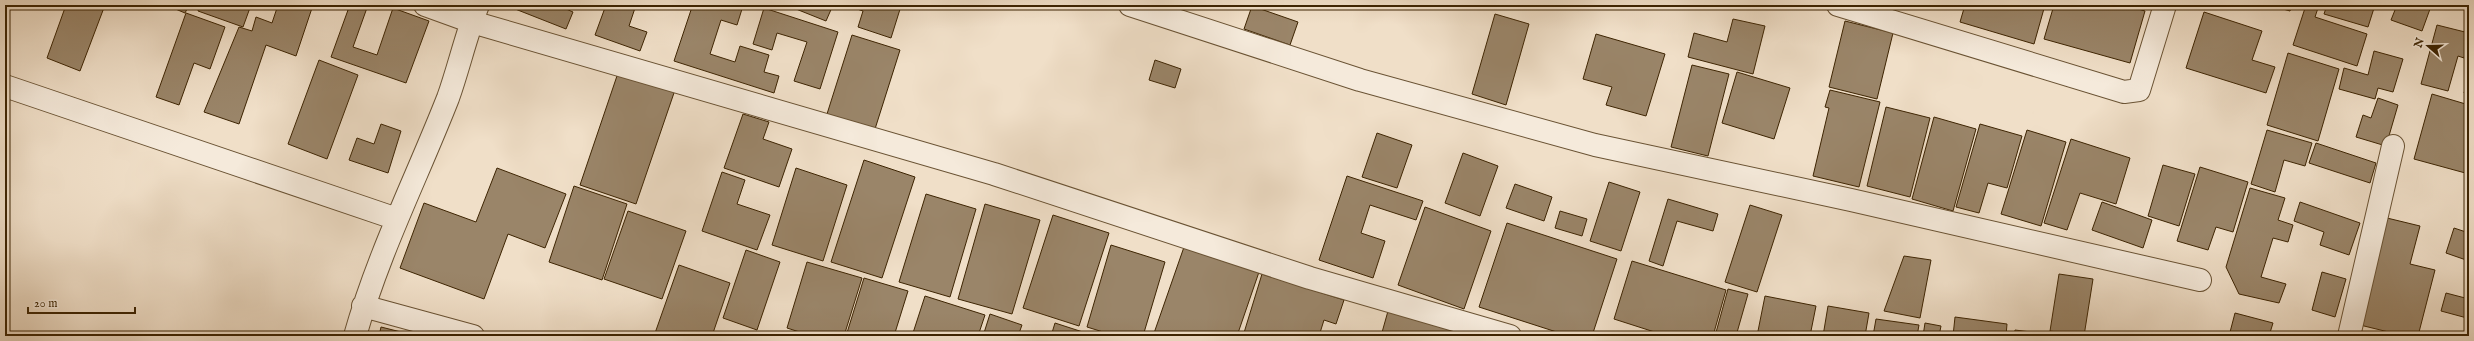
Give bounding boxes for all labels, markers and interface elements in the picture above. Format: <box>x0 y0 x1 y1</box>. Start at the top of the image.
north arrow <box>2408 26 2448 66</box>
text: N <box>2411 36 2428 51</box>
scale bar <box>28 289 135 315</box>
text: 20 m <box>34 296 57 311</box>

